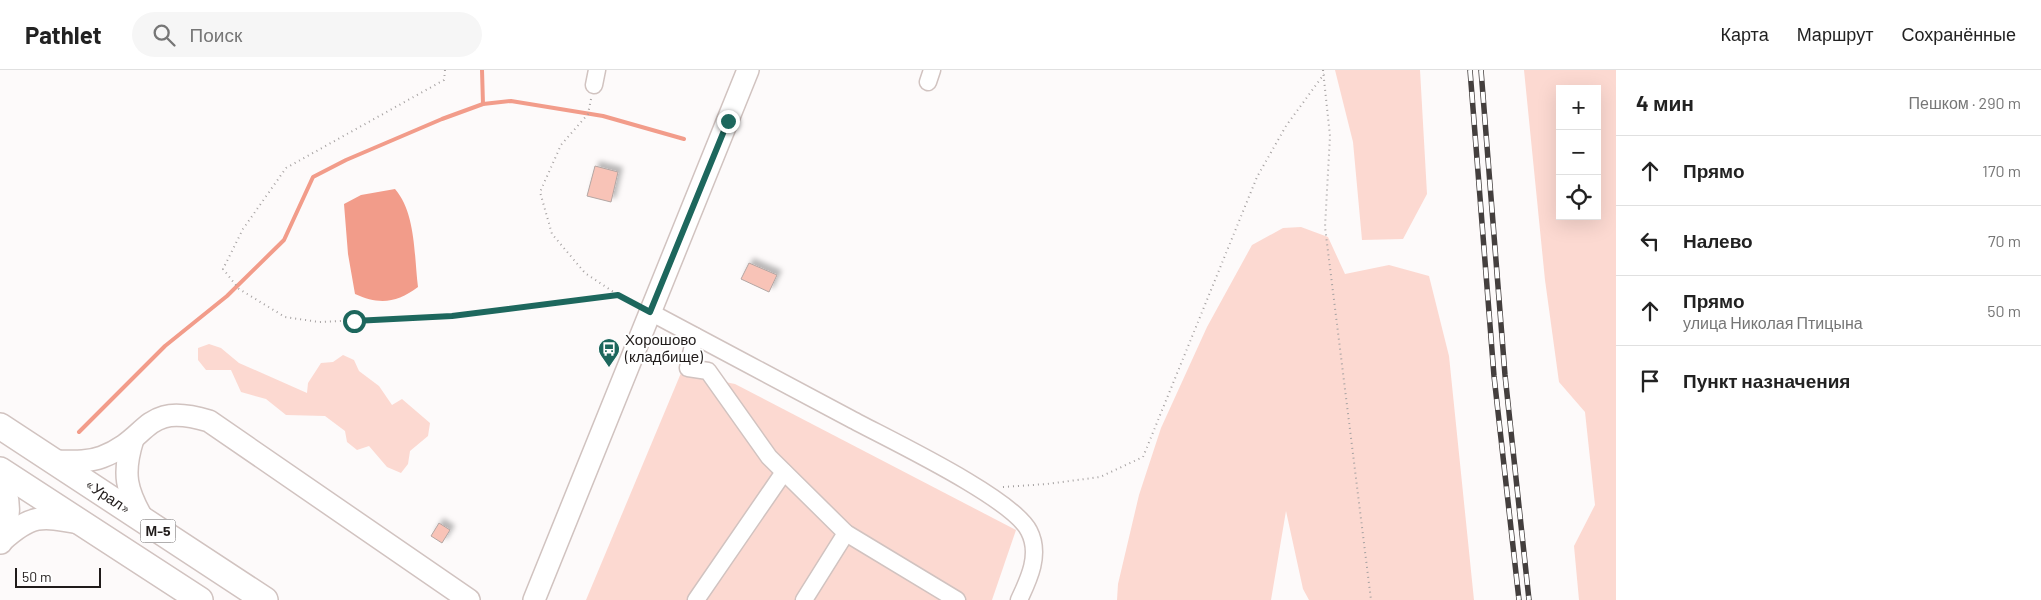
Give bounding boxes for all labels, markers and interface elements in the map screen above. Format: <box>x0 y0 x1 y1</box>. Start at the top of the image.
search box <box>132 12 482 57</box>
text: Pathlet <box>25 20 102 49</box>
icon: search <box>150 21 178 49</box>
text: Поиск <box>190 23 242 46</box>
text: Карта <box>1721 23 1769 45</box>
text: Маршрут <box>1797 23 1873 45</box>
text: Сохранённые <box>1901 23 2016 45</box>
map controls <box>1556 85 1601 220</box>
button: + <box>1556 85 1601 130</box>
text: 4 мин <box>1636 90 1694 115</box>
text: Пешком · 290 m <box>1909 93 2021 112</box>
route end <box>717 110 740 133</box>
button: − <box>1556 130 1601 175</box>
icon: ahead <box>1636 157 1664 185</box>
text: Прямо <box>1683 159 1745 182</box>
text: 170 m <box>1982 161 2021 180</box>
button: locate <box>1556 175 1601 220</box>
icon: left <box>1636 227 1664 255</box>
text: Налево <box>1683 229 1753 252</box>
text: 70 m <box>1988 231 2021 250</box>
text: Прямо <box>1683 289 1745 312</box>
icon: ahead <box>1636 297 1664 325</box>
text: 50 m <box>1987 301 2021 320</box>
route start <box>343 310 366 333</box>
text: улица Николая Птицына <box>1683 313 1863 332</box>
place label: Хорошово (кладбище) <box>624 330 703 365</box>
bus stop icon: Хорошово (кладбище) <box>597 337 621 368</box>
icon: arrive <box>1636 367 1664 395</box>
text: Пункт назначения <box>1683 369 1850 392</box>
street label: «Урал» <box>82 475 134 517</box>
road number: М-5 <box>140 520 176 542</box>
scale bar <box>15 565 101 588</box>
text: 50 m <box>22 568 51 585</box>

